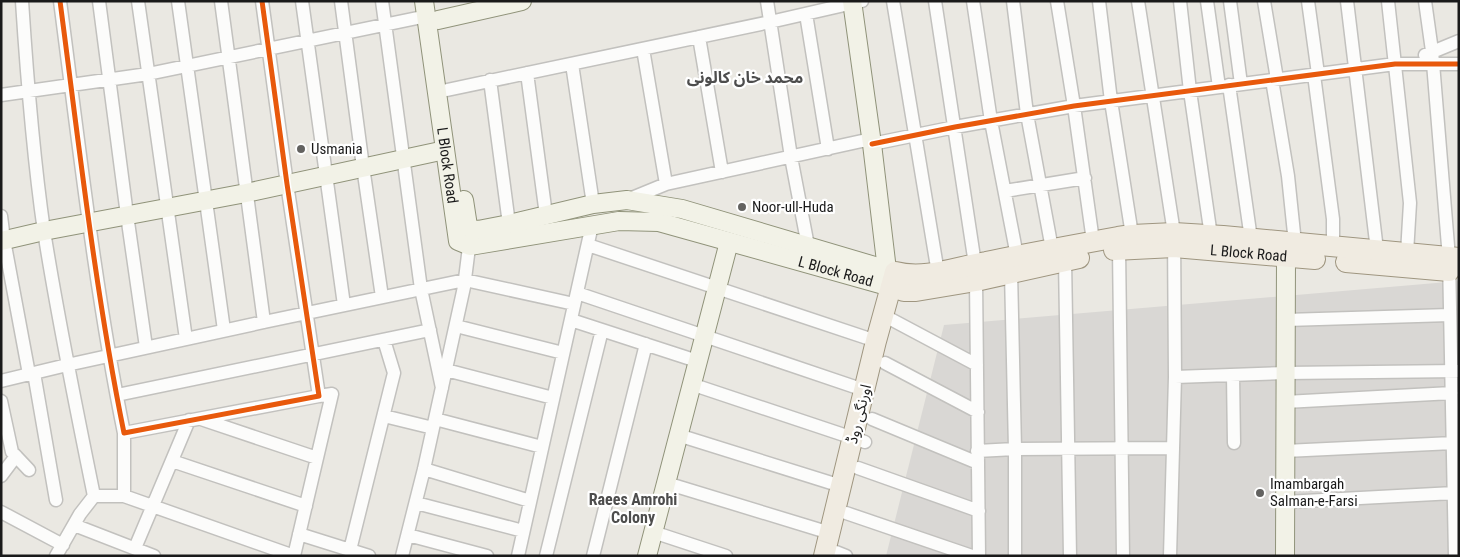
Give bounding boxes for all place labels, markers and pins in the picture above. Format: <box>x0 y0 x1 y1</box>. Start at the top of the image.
place label: Usmania <box>311 140 363 158</box>
marker: Usmania <box>295 143 307 155</box>
place label: Noor-ull-Huda <box>752 198 834 216</box>
marker: Noor-ull-Huda <box>736 201 748 213</box>
place label: Imambargah Salman-e-Farsi <box>1270 475 1358 510</box>
marker: Imambargah Salman-e-Farsi <box>1254 487 1266 499</box>

